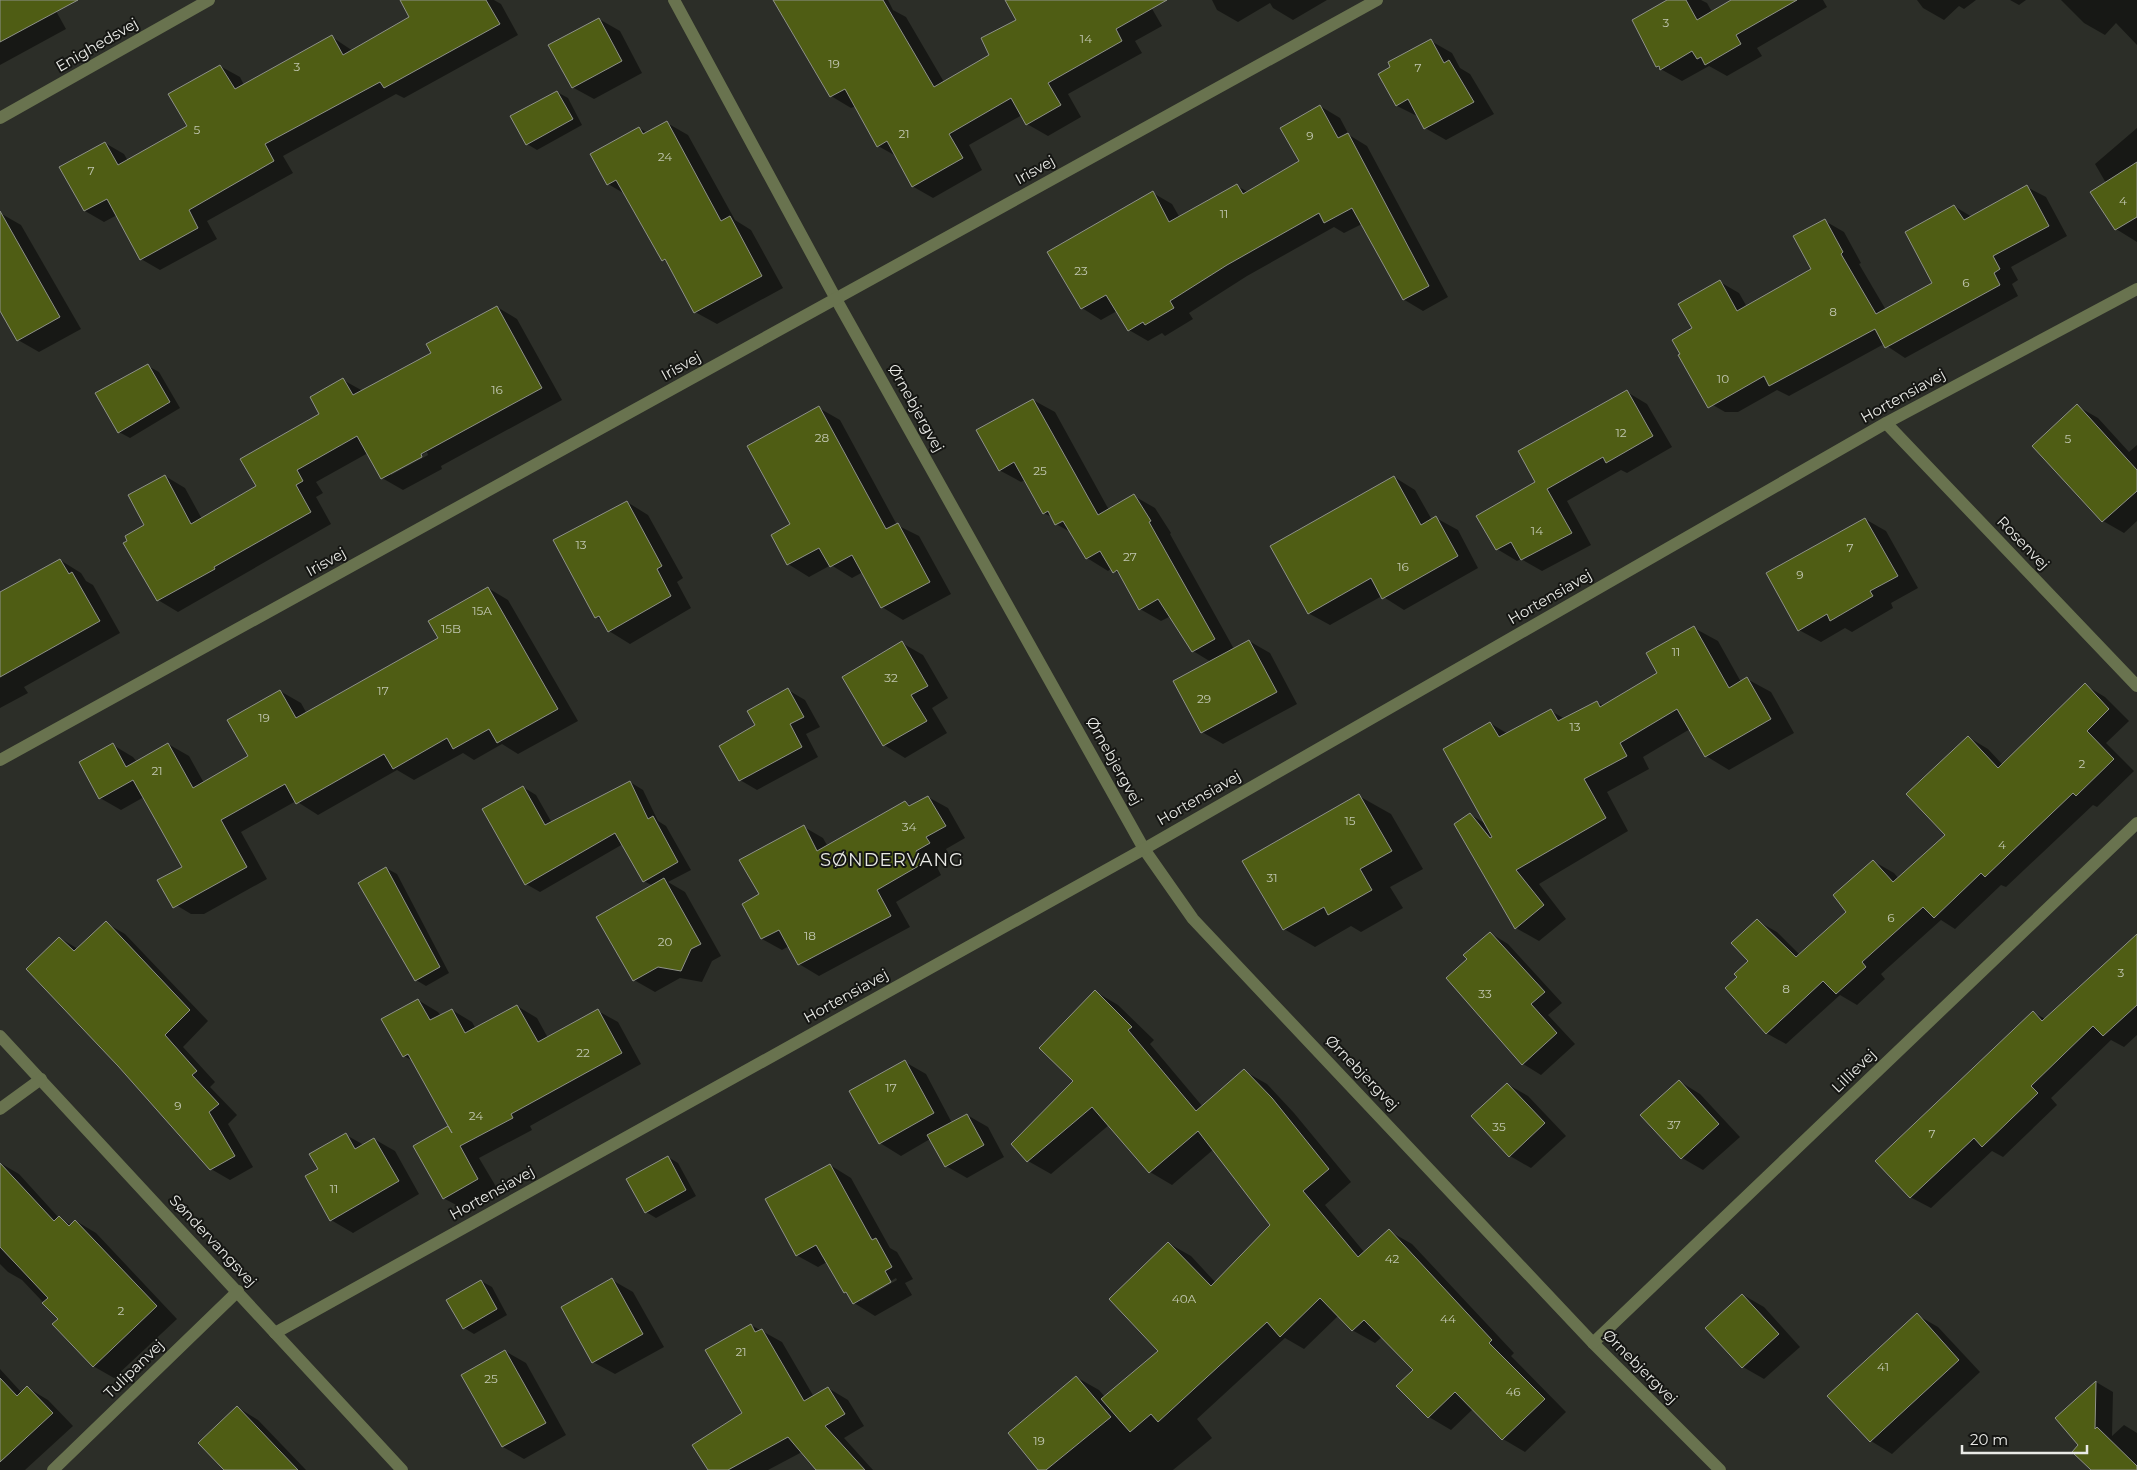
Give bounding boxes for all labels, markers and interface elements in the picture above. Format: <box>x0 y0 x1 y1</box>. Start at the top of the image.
street label: Enighedsvej <box>52 13 141 76</box>
house number: 3 <box>1663 15 1670 30</box>
house number: 14 <box>1080 31 1092 46</box>
house number: 19 <box>828 56 840 71</box>
house number: 3 <box>294 59 301 74</box>
house number: 7 <box>1414 60 1422 75</box>
house number: 5 <box>194 122 201 137</box>
house number: 21 <box>898 126 910 141</box>
house number: 9 <box>1306 128 1314 143</box>
house number: 24 <box>658 149 672 164</box>
street label: Irisvej <box>1012 151 1058 188</box>
house number: 7 <box>87 163 95 178</box>
house number: 4 <box>2119 193 2127 208</box>
house number: 11 <box>1220 206 1228 221</box>
house number: 23 <box>1074 263 1088 278</box>
house number: 6 <box>1962 275 1970 290</box>
house number: 8 <box>1829 304 1837 319</box>
street label: Irisvej <box>658 347 704 384</box>
street label: Ørnebjergvej <box>884 360 949 455</box>
street label: Hortensiavej <box>1857 364 1948 427</box>
house number: 10 <box>1717 371 1729 386</box>
house number: 16 <box>491 382 503 397</box>
house number: 12 <box>1615 425 1627 440</box>
house number: 28 <box>815 430 830 445</box>
house number: 5 <box>2065 431 2072 446</box>
house number: 25 <box>1033 463 1047 478</box>
street label: Rosenvej <box>1993 512 2054 574</box>
house number: 14 <box>1531 523 1543 538</box>
house number: 13 <box>575 537 587 552</box>
house number: 7 <box>1846 540 1854 555</box>
street label: Irisvej <box>303 543 349 580</box>
house number: 27 <box>1123 549 1137 564</box>
house number: 16 <box>1397 559 1409 574</box>
street label: Hortensiavej <box>1504 565 1595 628</box>
house number: 9 <box>1796 567 1804 582</box>
house number: 15A <box>472 603 492 618</box>
house number: 15B <box>441 621 461 636</box>
house number: 11 <box>1672 644 1680 659</box>
house number: 32 <box>884 670 898 685</box>
house number: 17 <box>377 683 389 698</box>
house number: 29 <box>1197 691 1211 706</box>
house number: 19 <box>258 710 270 725</box>
street label: Ørnebjergvej <box>1082 713 1147 808</box>
house number: 13 <box>1569 719 1581 734</box>
house number: 2 <box>2079 756 2086 771</box>
house number: 21 <box>151 763 163 778</box>
street label: Hortensiavej <box>1153 766 1244 829</box>
house number: 15 <box>1344 813 1356 828</box>
house number: 34 <box>902 819 916 834</box>
house number: 4 <box>1998 837 2006 852</box>
district label: SØNDERVANG <box>820 849 964 871</box>
house number: 31 <box>1266 870 1278 885</box>
house number: 6 <box>1887 910 1895 925</box>
house number: 18 <box>804 928 816 943</box>
house number: 20 <box>658 934 672 949</box>
street label: Hortensiavej <box>800 964 891 1027</box>
house number: 3 <box>2118 965 2125 980</box>
house number: 8 <box>1782 981 1790 996</box>
house number: 33 <box>1478 986 1492 1001</box>
street label: Ørnebjergvej <box>1321 1031 1403 1115</box>
house number: 22 <box>576 1045 590 1060</box>
street label: Lillievej <box>1827 1045 1880 1097</box>
house number: 17 <box>885 1080 897 1095</box>
house number: 9 <box>174 1098 182 1113</box>
house number: 24 <box>469 1108 483 1123</box>
house number: 37 <box>1667 1117 1681 1132</box>
house number: 35 <box>1492 1119 1506 1134</box>
house number: 7 <box>1928 1126 1936 1141</box>
street label: Hortensiavej <box>446 1161 537 1224</box>
house number: 11 <box>330 1181 338 1196</box>
street label: Søndervangsvej <box>166 1190 261 1291</box>
house number: 42 <box>1385 1251 1400 1266</box>
house number: 40A <box>1172 1291 1197 1306</box>
house number: 2 <box>118 1303 125 1318</box>
house number: 44 <box>1440 1311 1456 1326</box>
street label: Ørnebjergvej <box>1599 1325 1682 1408</box>
street label: Tulipanvej <box>100 1335 168 1402</box>
house number: 21 <box>735 1344 747 1359</box>
house number: 41 <box>1877 1359 1889 1374</box>
house number: 25 <box>484 1371 498 1386</box>
house number: 46 <box>1505 1384 1521 1399</box>
scale bar <box>1962 1422 2087 1454</box>
text: 20 m <box>1970 1430 2008 1449</box>
house number: 19 <box>1033 1433 1045 1448</box>

